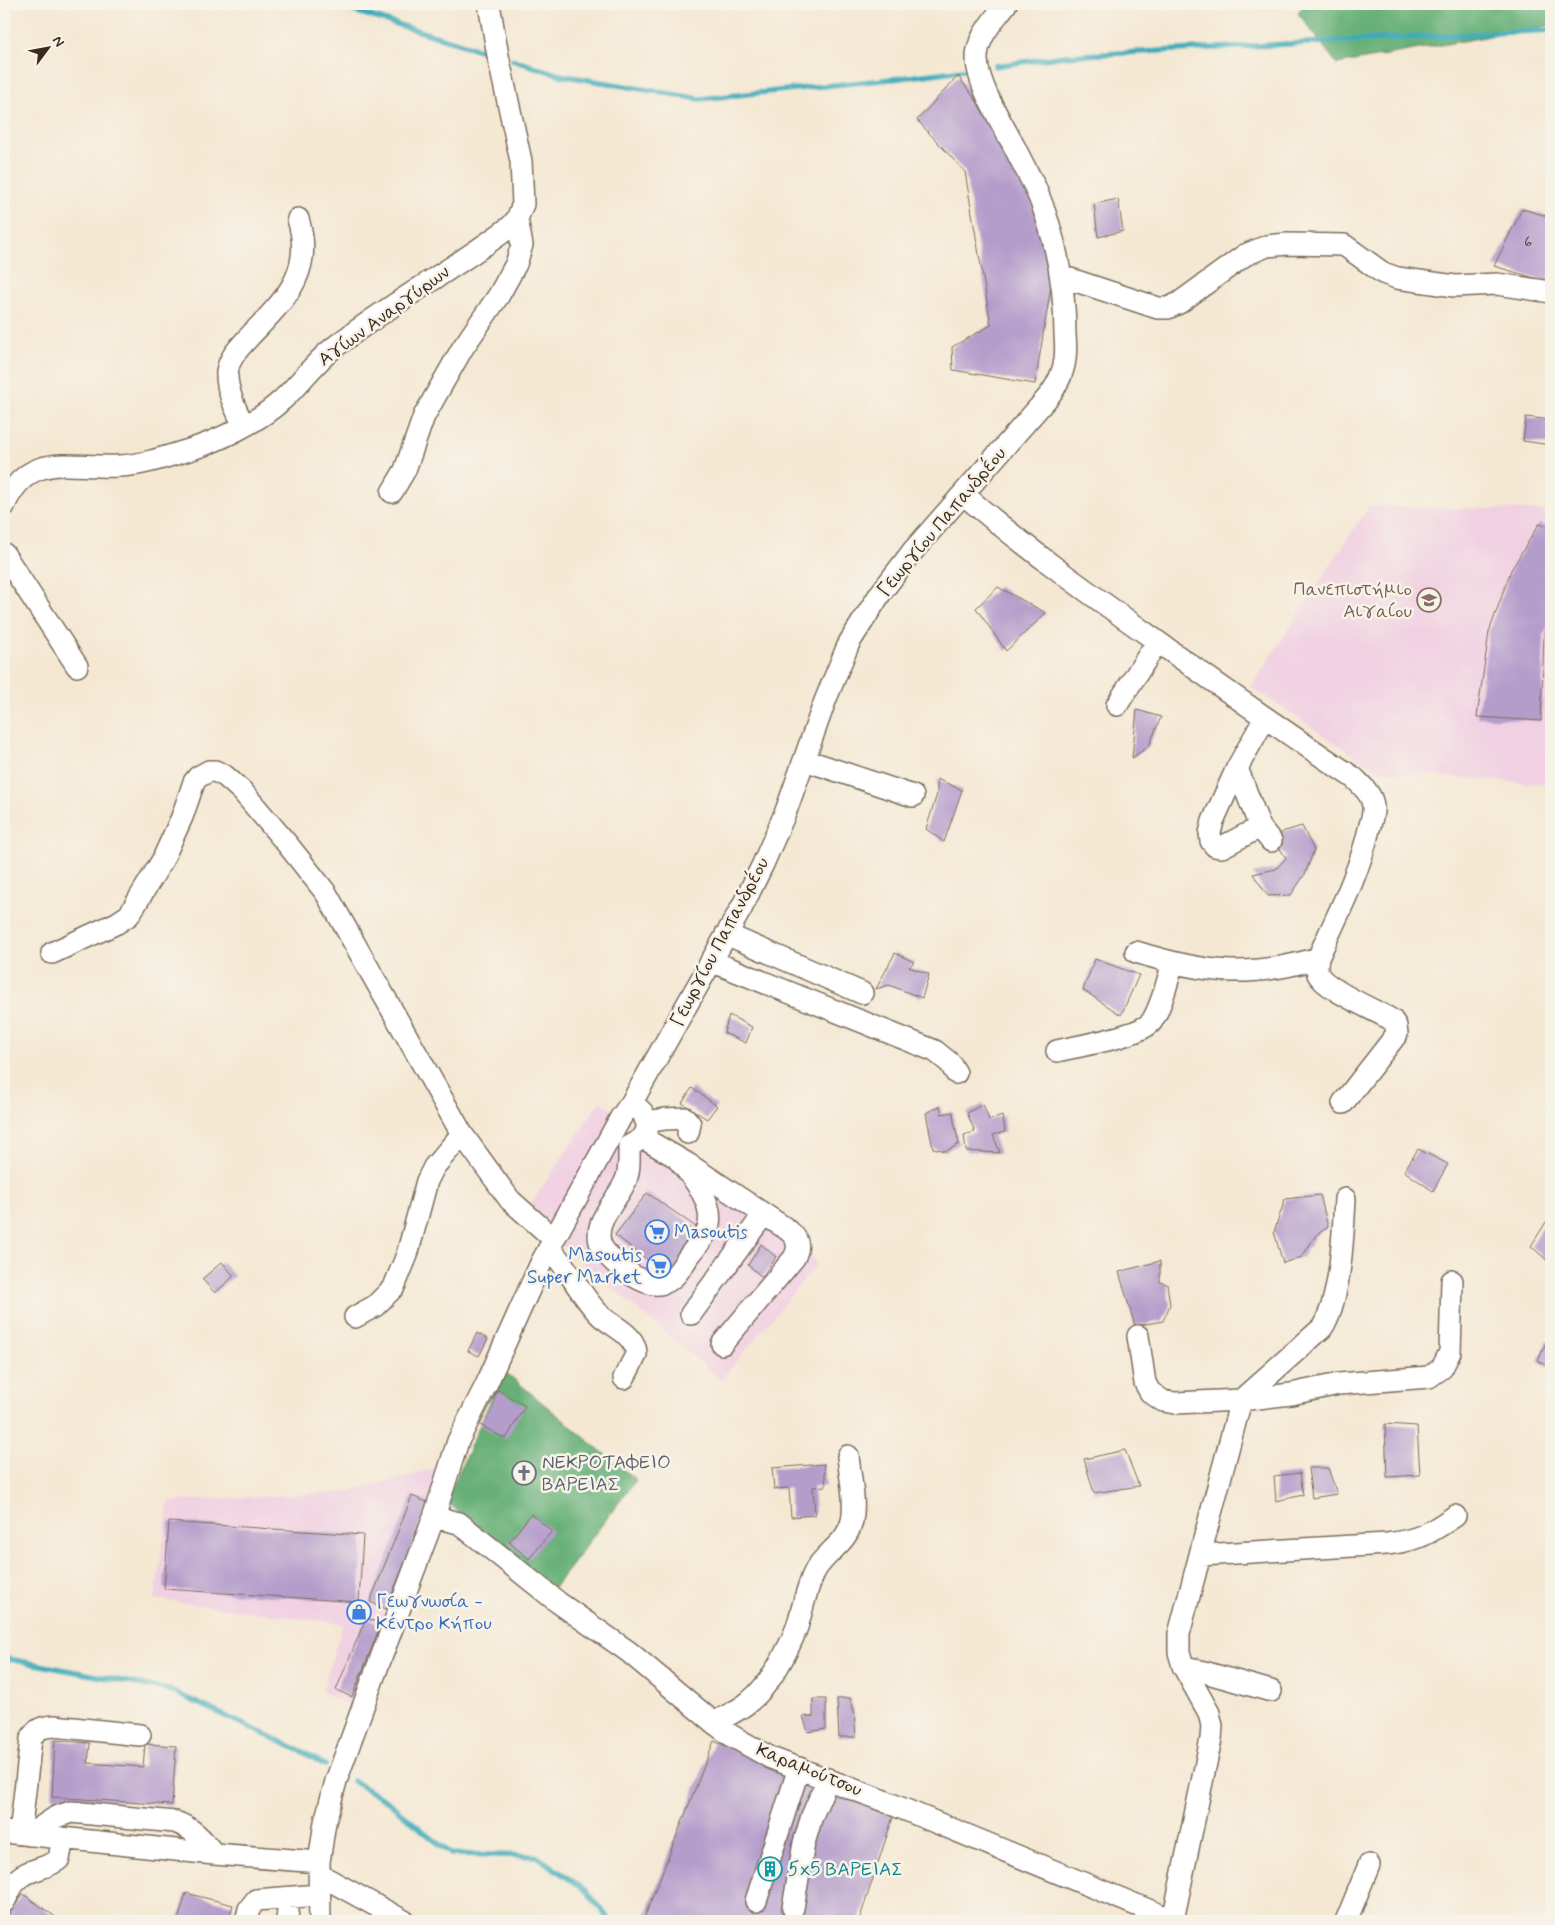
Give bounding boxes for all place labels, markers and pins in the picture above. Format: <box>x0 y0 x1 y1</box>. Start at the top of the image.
place label: Πανεπιστήμιο Αιγαίου <box>1293 577 1412 624</box>
school or university icon: Πανεπιστήμιο Αιγαίου <box>1416 587 1442 613</box>
supermarket icon: Masoutis <box>644 1219 670 1245</box>
place label: Masoutis <box>674 1220 748 1245</box>
place label: Masoutis Super Market <box>527 1243 643 1290</box>
supermarket icon: Masoutis Super Market <box>646 1253 672 1279</box>
place label: ΝΕΚΡΟΤΑΦΕΙΟ ΒΑΡΕΙΑΣ <box>542 1450 671 1497</box>
church icon: ΝΕΚΡΟΤΑΦΕΙΟ ΒΑΡΕΙΑΣ <box>511 1460 537 1486</box>
place label: Γεωγνωσία - Κέντρο Κήπου <box>376 1589 492 1636</box>
shop icon: Γεωγνωσία - Κέντρο Κήπου <box>346 1599 372 1625</box>
building icon: 5x5 ΒΑΡΕΙΑΣ <box>757 1856 783 1882</box>
place label: 5x5 ΒΑΡΕΙΑΣ <box>788 1857 903 1882</box>

